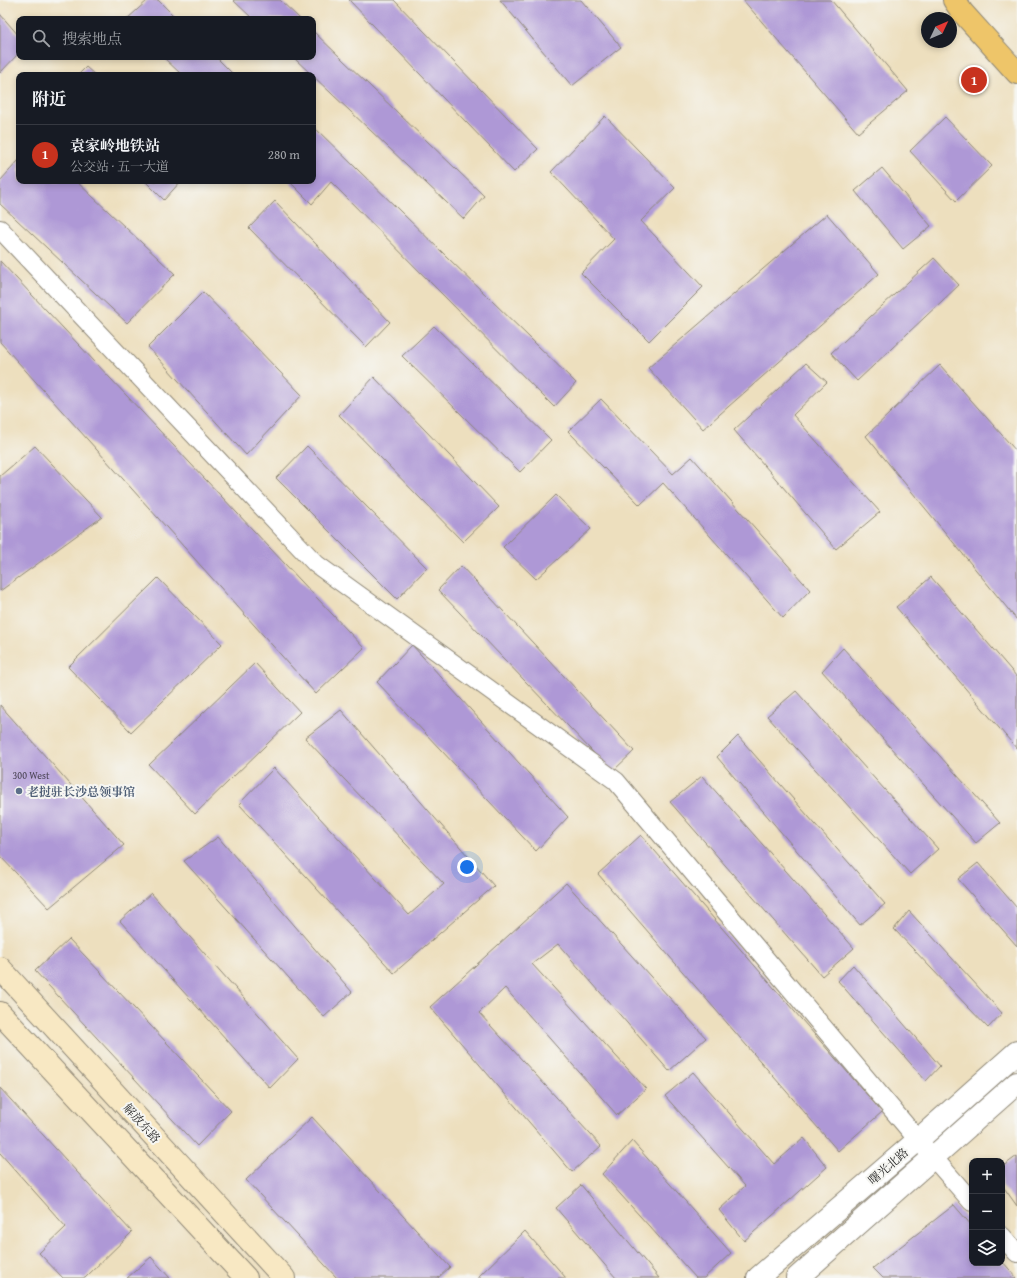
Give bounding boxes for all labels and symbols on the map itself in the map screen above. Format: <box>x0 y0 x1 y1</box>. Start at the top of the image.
north arrow <box>921 12 957 48</box>
pin: 1 <box>961 65 987 95</box>
house number: 300 West <box>13 768 50 783</box>
place label: 老挝驻长沙总领事馆 <box>27 783 135 800</box>
marker: 老挝驻长沙总领事馆 <box>14 786 24 796</box>
your location <box>457 857 477 877</box>
street label: 解放东路 <box>120 1099 164 1147</box>
street label: 曙光北路 <box>864 1144 912 1188</box>

